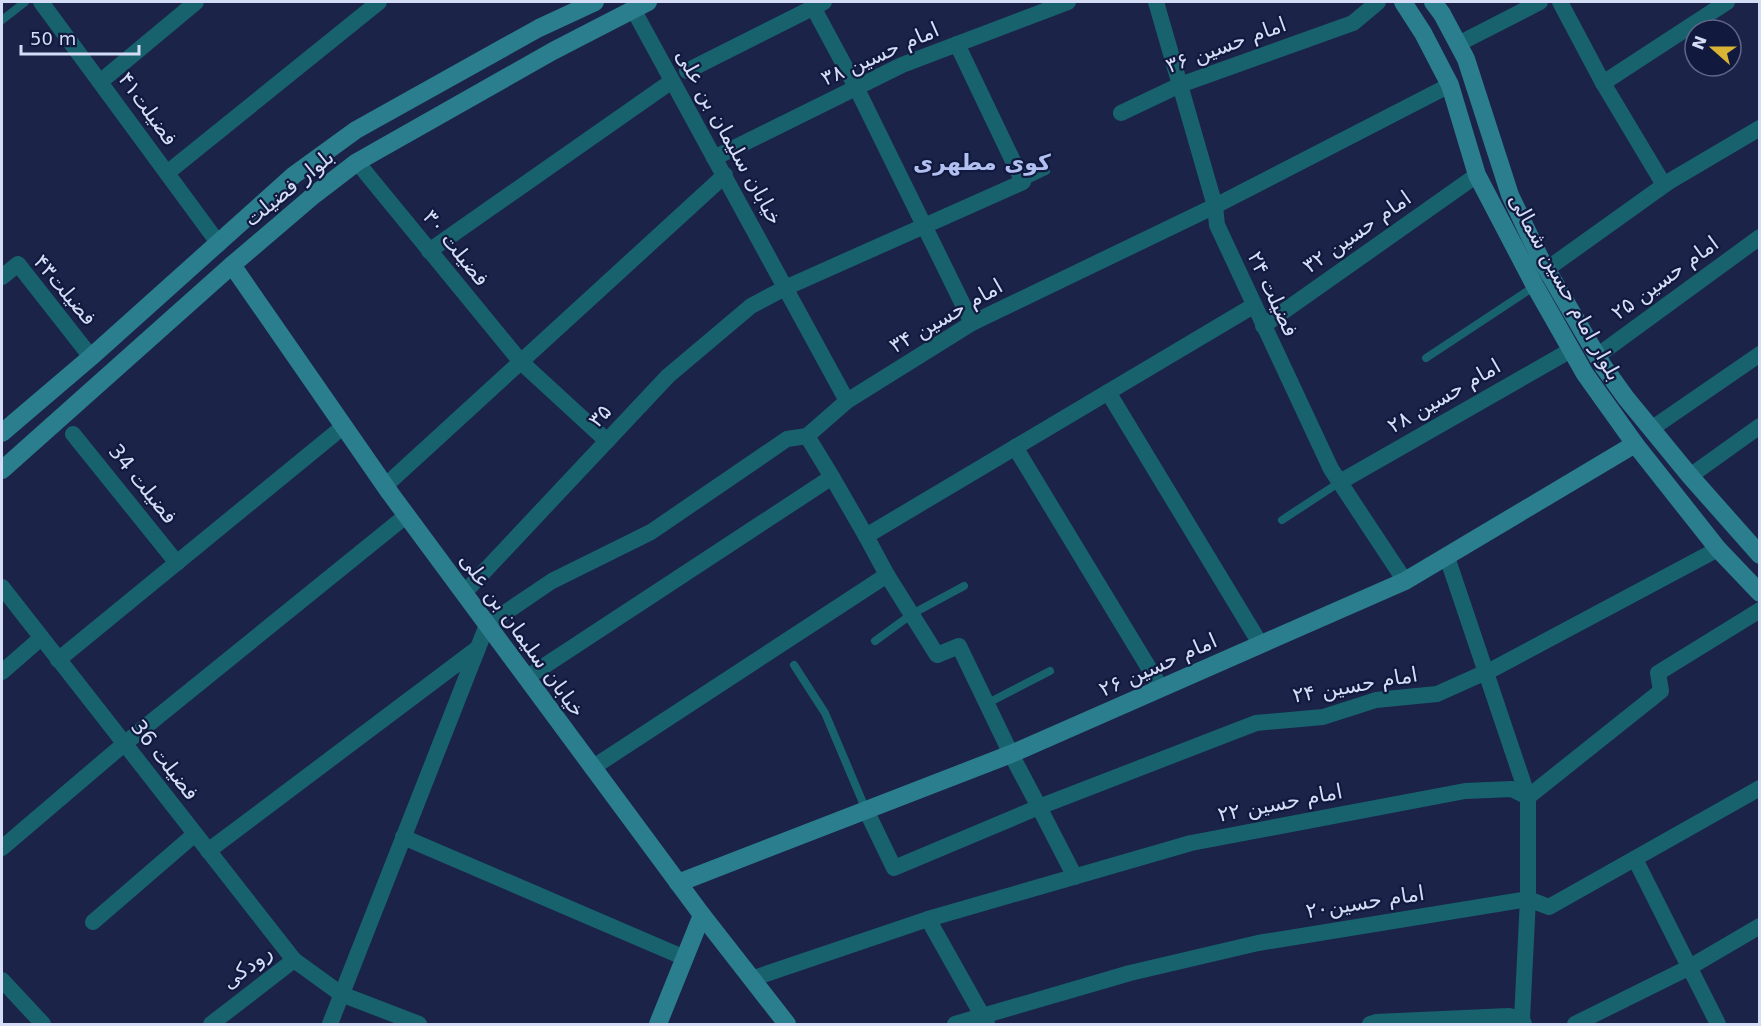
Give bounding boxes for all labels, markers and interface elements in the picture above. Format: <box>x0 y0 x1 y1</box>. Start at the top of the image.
street label: امام حسین ۳۶ <box>1162 12 1290 78</box>
street label: امام حسین ۳۸ <box>817 17 943 91</box>
scale bar <box>21 18 140 56</box>
north arrow <box>1683 18 1743 78</box>
text: 50 m <box>30 28 76 49</box>
text: N <box>1688 33 1711 52</box>
street label: خیابان سلیمان بن علی <box>671 45 787 229</box>
street label: فضیلت۴۱ <box>113 68 183 150</box>
street label: بلوار فضیلت <box>239 145 339 231</box>
district label: کوی مطهری <box>913 150 1051 176</box>
street label: امام حسین ۳۲ <box>1298 186 1416 278</box>
street label: بلوار امام حسین شمالی <box>1504 189 1626 385</box>
street label: فضیلت ۳۰ <box>418 205 494 291</box>
street label: امام حسین ۲۵ <box>1607 231 1723 325</box>
street label: فضیلت ۲۴ <box>1243 248 1303 340</box>
street label: فضیلت۴۳ <box>29 250 101 330</box>
street label: امام حسین ۳۴ <box>885 274 1007 358</box>
street label: امام حسین ۲۸ <box>1383 354 1505 438</box>
street label: ۳۵ <box>584 400 616 432</box>
street label: فضیلت 34 <box>104 439 182 529</box>
street label: خیابان سلیمان بن علی <box>454 548 590 722</box>
street label: امام حسین ۲۶ <box>1095 628 1221 702</box>
street label: امام حسین ۲۴ <box>1291 662 1419 708</box>
street label: فضیلت 36 <box>126 715 204 805</box>
street label: امام حسین ۲۲ <box>1216 779 1344 827</box>
street label: امام حسین۲۰ <box>1304 881 1426 923</box>
street label: رودکی <box>217 940 277 994</box>

